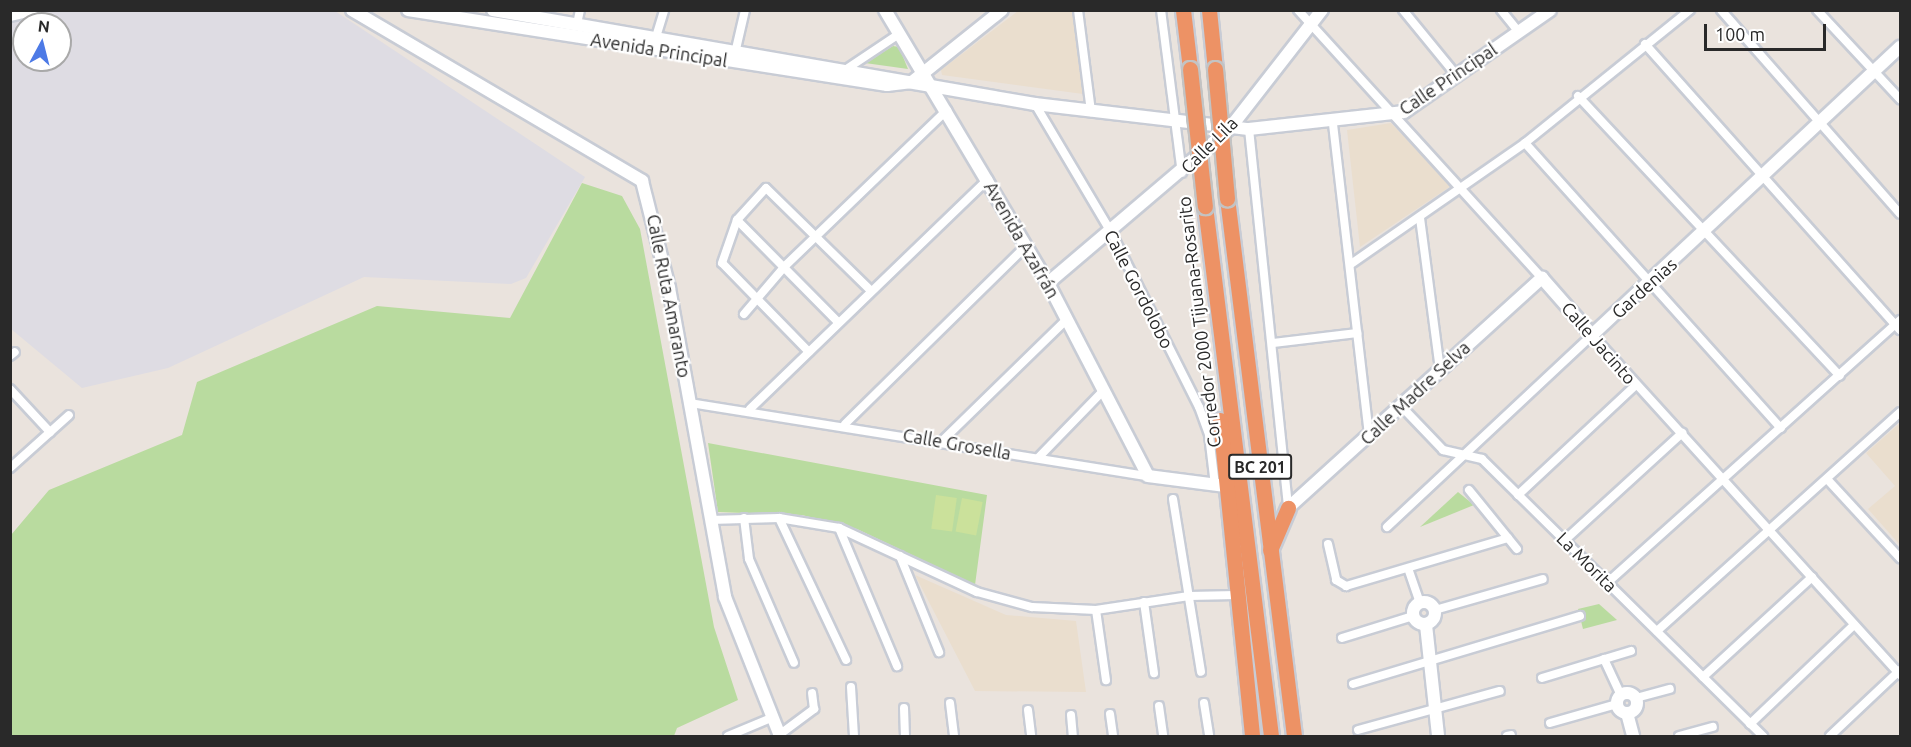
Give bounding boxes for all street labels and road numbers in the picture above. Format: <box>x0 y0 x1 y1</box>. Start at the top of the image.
street label: Avenida Principal <box>589 29 729 71</box>
street label: Calle Principal <box>1395 38 1501 120</box>
street label: Calle Lila <box>1176 112 1242 178</box>
street label: Avenida Azafrán <box>980 178 1064 302</box>
street label: Corredor 2000 Tijuana-Rosarito <box>1173 195 1225 449</box>
street label: Calle Ruta Amaranto <box>643 212 695 380</box>
street label: Calle Gordolobo <box>1100 226 1178 352</box>
street label: Gardenias <box>1607 253 1681 323</box>
street label: Calle Jacinto <box>1557 297 1641 389</box>
street label: Calle Madre Selva <box>1356 337 1474 449</box>
street label: Calle Grosella <box>901 424 1013 464</box>
road number: BC 201 <box>1227 454 1293 480</box>
street label: La Morita <box>1552 527 1622 597</box>

